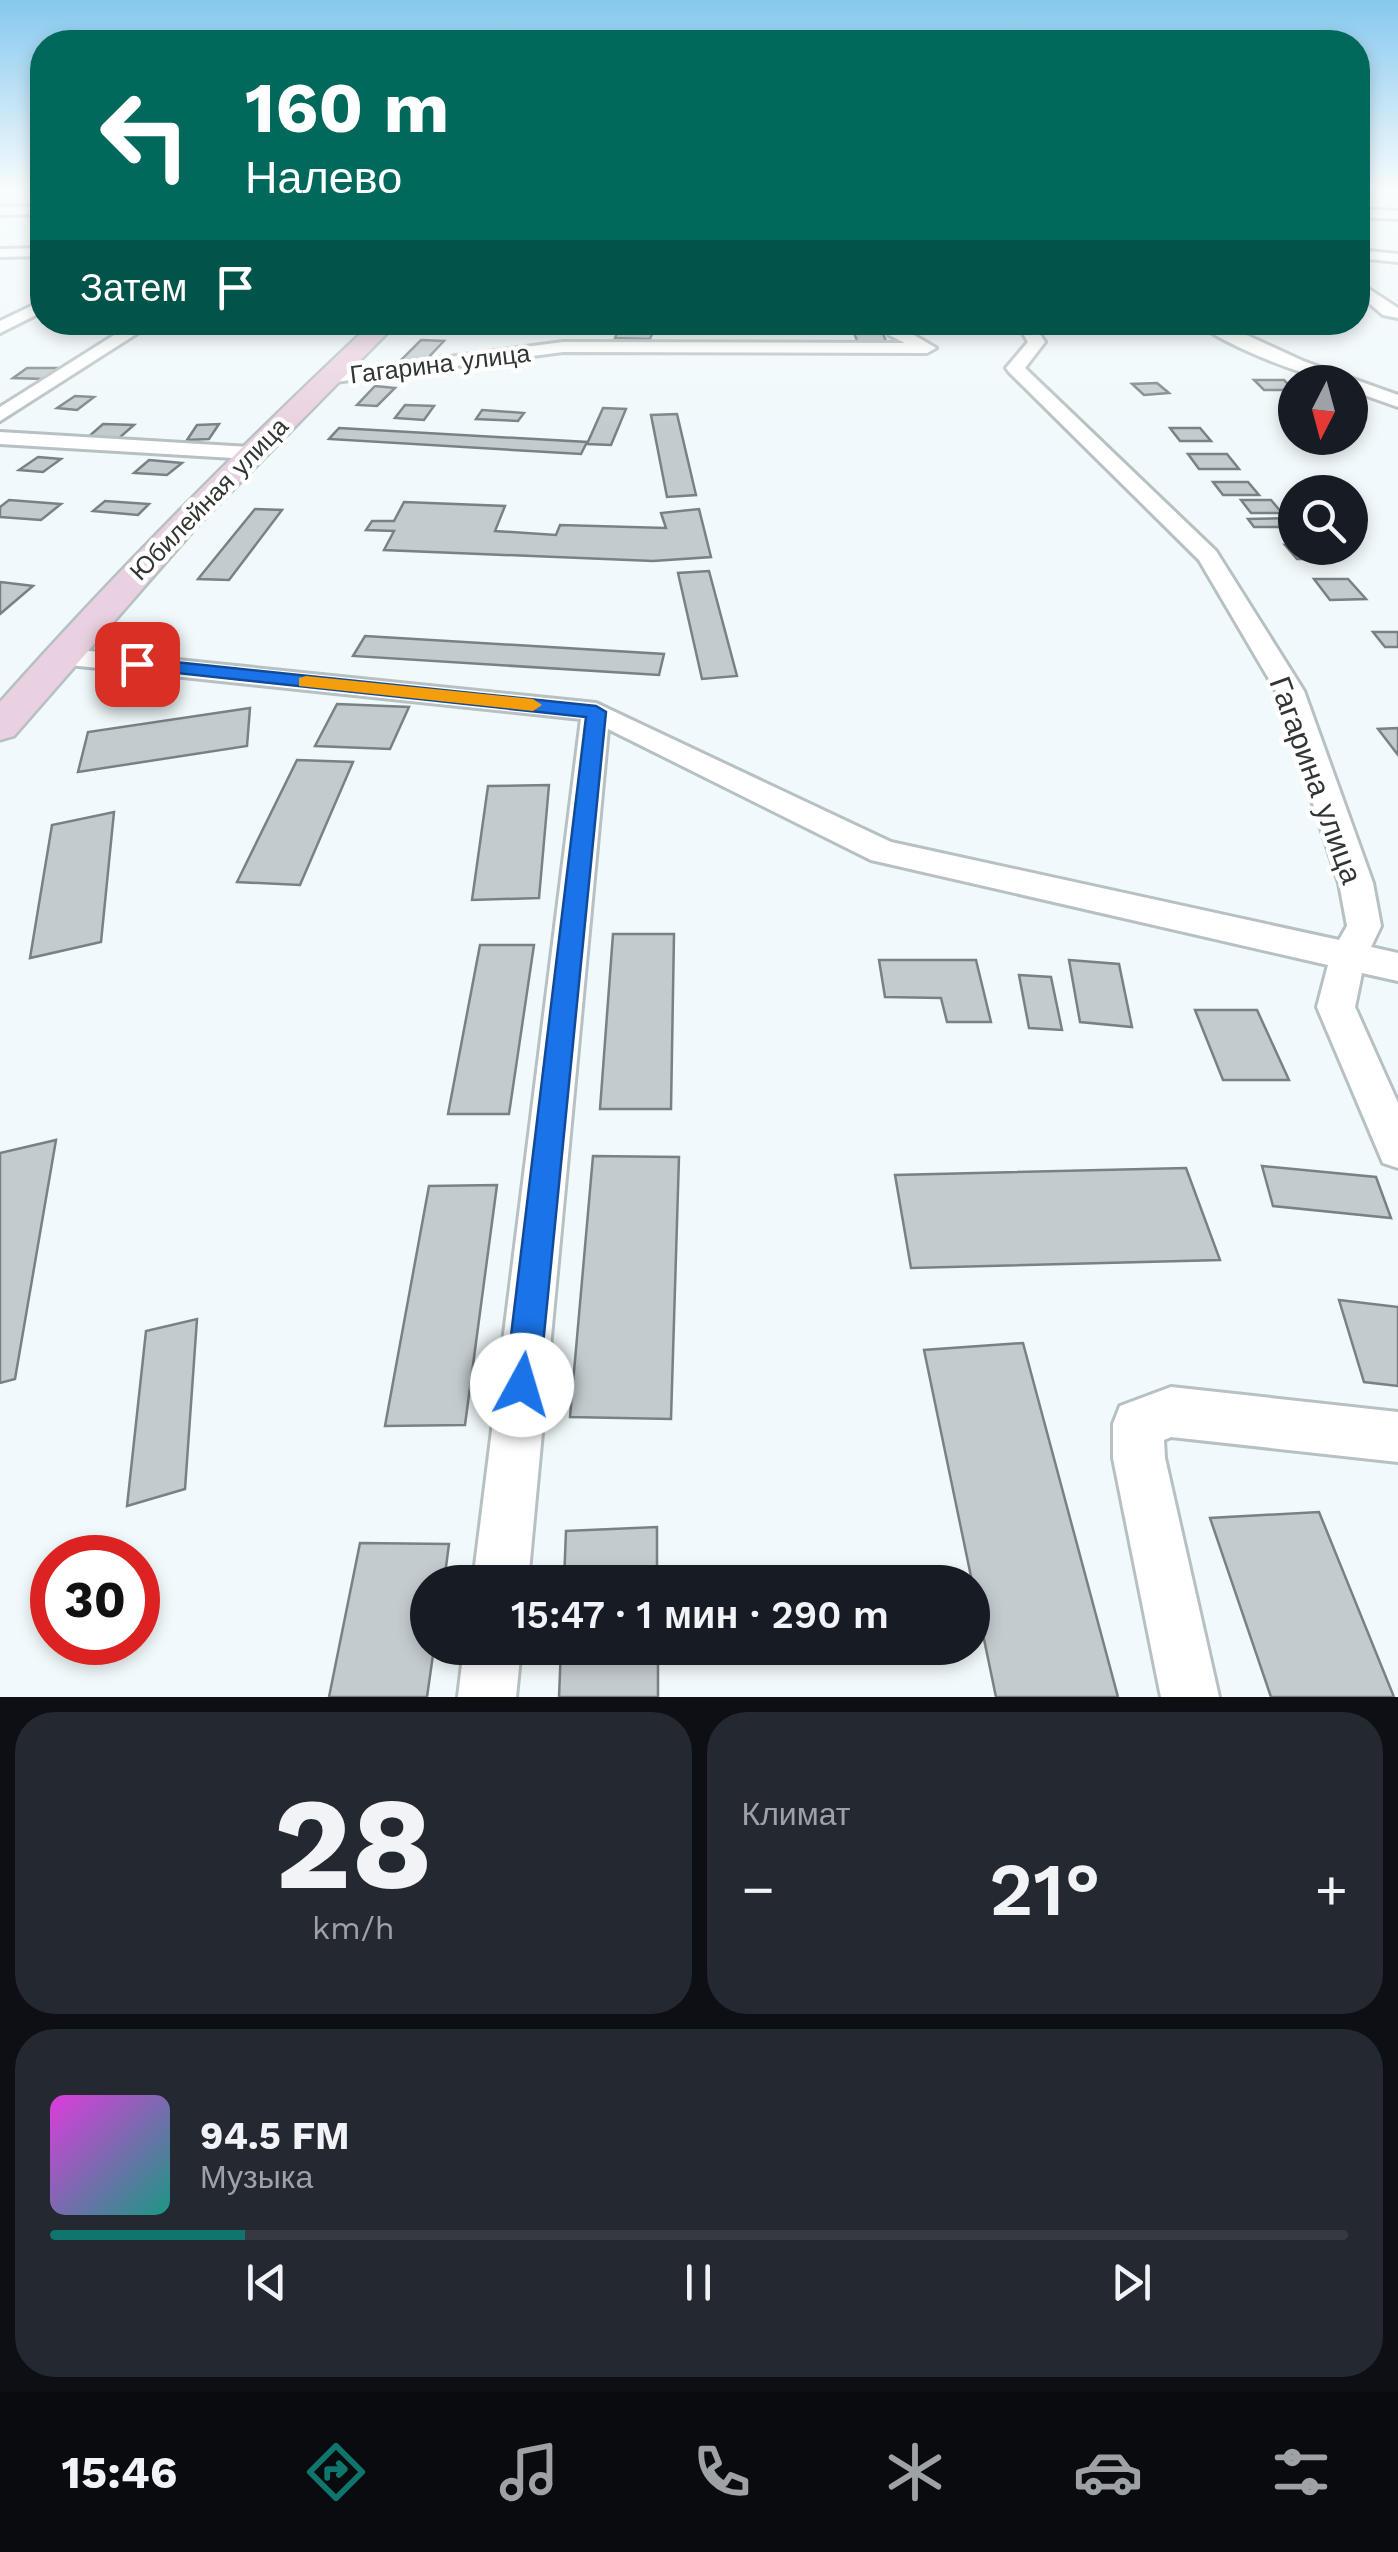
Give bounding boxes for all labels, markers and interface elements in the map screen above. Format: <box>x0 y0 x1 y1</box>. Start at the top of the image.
text: 160 m <box>245 67 449 149</box>
icon: left <box>80 70 210 200</box>
text: Налево <box>245 151 402 204</box>
icon: arrive <box>208 260 263 315</box>
text: Затем <box>80 266 188 310</box>
street label: Гагарина улица <box>348 339 532 389</box>
north arrow <box>1278 365 1368 455</box>
map controls <box>1278 365 1368 565</box>
street label: Юбилейная улица <box>124 412 294 586</box>
button: search <box>1278 475 1368 565</box>
pin <box>95 622 180 707</box>
icon: arrive <box>110 637 165 692</box>
street label: Гагарина улица <box>1262 672 1370 889</box>
position arrow <box>470 1333 574 1437</box>
speed limit sign: 30 <box>30 1535 160 1665</box>
text: 15:47 · 1 мин · 290 m <box>511 1593 889 1637</box>
text: 28 <box>274 1767 433 1920</box>
text: Климат <box>742 1795 850 1833</box>
text: 21° <box>989 1845 1101 1933</box>
text: − <box>742 1857 775 1921</box>
text: + <box>1315 1857 1348 1921</box>
text: km/h <box>312 1909 394 1947</box>
text: 94.5 FM <box>200 2114 350 2158</box>
text: Музыка <box>200 2158 313 2196</box>
icon: previous <box>239 2255 294 2310</box>
icon: pause <box>671 2255 726 2310</box>
icon: next <box>1104 2255 1159 2310</box>
icon: directions <box>301 2437 371 2507</box>
icon: music <box>494 2437 564 2507</box>
icon: phone <box>687 2437 757 2507</box>
icon: climate <box>880 2437 950 2507</box>
icon: car <box>1073 2437 1143 2507</box>
icon: filters <box>1266 2437 1336 2507</box>
text: 15:46 <box>62 2446 178 2499</box>

